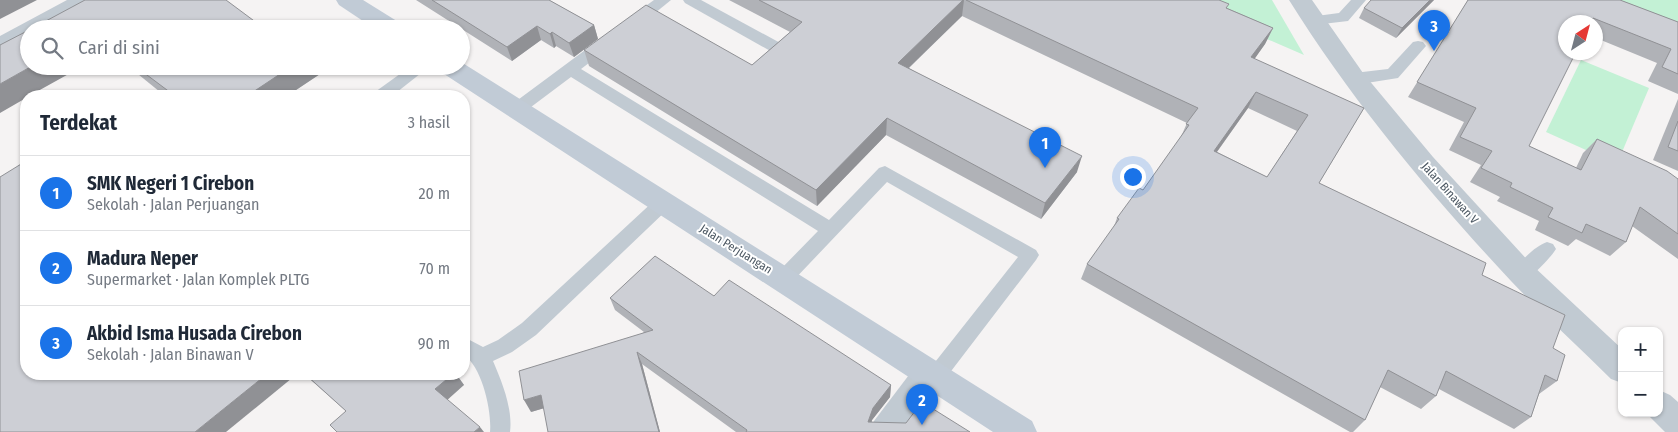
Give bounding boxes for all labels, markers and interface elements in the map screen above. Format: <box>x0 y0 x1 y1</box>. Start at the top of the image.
pin: 3 <box>1418 10 1450 51</box>
north arrow <box>1558 15 1603 60</box>
search box <box>20 20 470 75</box>
icon: search <box>38 34 66 62</box>
text: Cari di sini <box>78 36 160 59</box>
text: Terdekat <box>40 110 117 136</box>
text: 3 hasil <box>408 113 450 132</box>
pin: 1 <box>1029 127 1061 168</box>
street label: Jalan Binawan V <box>1419 159 1482 227</box>
your location <box>1120 164 1146 190</box>
text: SMK Negeri 1 Cirebon <box>87 172 254 195</box>
text: 1 <box>53 184 59 203</box>
text: 20 m <box>419 184 450 203</box>
text: Sekolah · Jalan Perjuangan <box>87 195 260 214</box>
street label: Jalan Perjuangan <box>697 221 775 277</box>
text: Madura Neper <box>87 247 198 270</box>
text: 2 <box>52 259 60 278</box>
text: 70 m <box>419 259 450 278</box>
text: Supermarket · Jalan Komplek PLTG <box>87 270 310 289</box>
text: Akbid Isma Husada Cirebon <box>87 322 302 345</box>
map controls <box>1618 327 1663 417</box>
button: + <box>1618 327 1663 372</box>
text: 3 <box>52 334 60 353</box>
text: 90 m <box>418 334 450 353</box>
text: Sekolah · Jalan Binawan V <box>87 345 254 364</box>
button: − <box>1618 372 1663 417</box>
pin: 2 <box>906 384 938 425</box>

